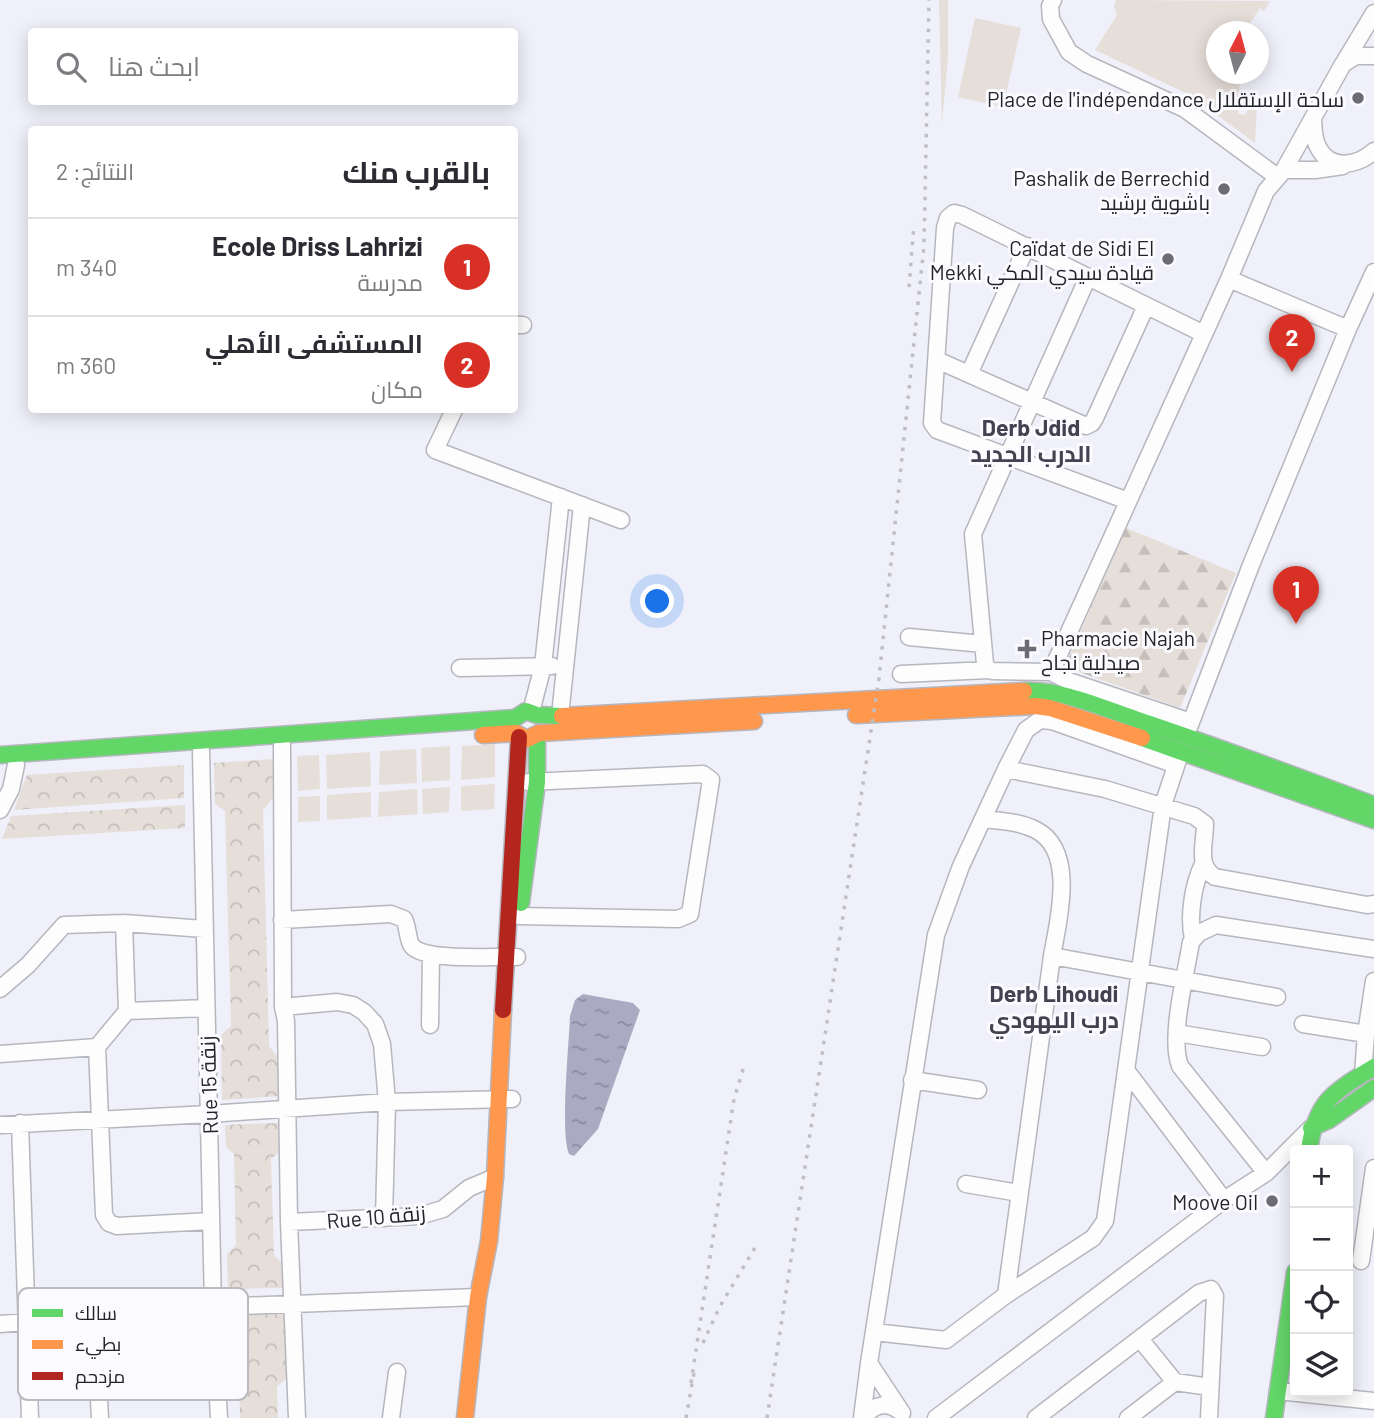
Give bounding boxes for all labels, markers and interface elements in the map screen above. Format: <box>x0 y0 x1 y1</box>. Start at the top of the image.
north arrow <box>1206 21 1269 84</box>
search box <box>28 28 518 105</box>
icon: search <box>52 48 90 86</box>
text: ابحث هنا <box>108 50 200 81</box>
place label: Place de l'indépendance ساحة الإستقلال <box>987 86 1344 113</box>
marker: Place de l'indépendance ساحة الإستقلال <box>1350 90 1366 106</box>
text: بالقرب منك <box>342 153 490 189</box>
text: النتائج: 2 <box>56 157 134 185</box>
place label: Pashalik de Berrechid باشوية برشيد <box>1013 165 1210 215</box>
marker: Pashalik de Berrechid باشوية برشيد <box>1216 181 1232 197</box>
text: Ecole Driss Lahrizi <box>212 230 423 261</box>
place label: Caïdat de Sidi El Mekki قيادة سيدي المكي <box>930 235 1154 289</box>
marker: Caïdat de Sidi El Mekki قيادة سيدي المكي <box>1160 251 1176 267</box>
text: 340 m <box>56 253 117 281</box>
text: 1 <box>463 253 471 281</box>
text: مدرسة <box>358 268 423 296</box>
pin: 2 <box>1269 314 1315 372</box>
text: المستشفى الأهلي <box>205 327 423 358</box>
text: 360 m <box>56 351 116 379</box>
text: 2 <box>461 351 473 379</box>
text: مكان <box>371 375 423 403</box>
district label: Derb Jdid الدرب الجديد <box>970 413 1092 468</box>
pin: 1 <box>1273 566 1319 624</box>
your location <box>640 584 674 618</box>
place label: Pharmacie Najah صيدلية نجاح <box>1041 625 1195 677</box>
marker: Pharmacie Najah صيدلية نجاح <box>1019 641 1035 657</box>
district label: Derb Lihoudi درب اليهودي <box>989 979 1119 1039</box>
street label: Rue 15 زنقة <box>194 1035 223 1135</box>
map controls <box>1290 1145 1353 1397</box>
button: + <box>1290 1145 1353 1208</box>
place label: Moove Oil <box>1172 1189 1258 1214</box>
marker: Moove Oil <box>1264 1193 1280 1209</box>
street label: Rue 10 زنقة <box>325 1199 427 1234</box>
button: − <box>1290 1208 1353 1271</box>
button: locate <box>1290 1271 1353 1334</box>
legend <box>18 1288 248 1400</box>
text: سالك <box>75 1301 117 1324</box>
text: بطيء <box>75 1332 121 1359</box>
button: layers <box>1290 1334 1353 1397</box>
text: مزدحم <box>75 1364 125 1390</box>

